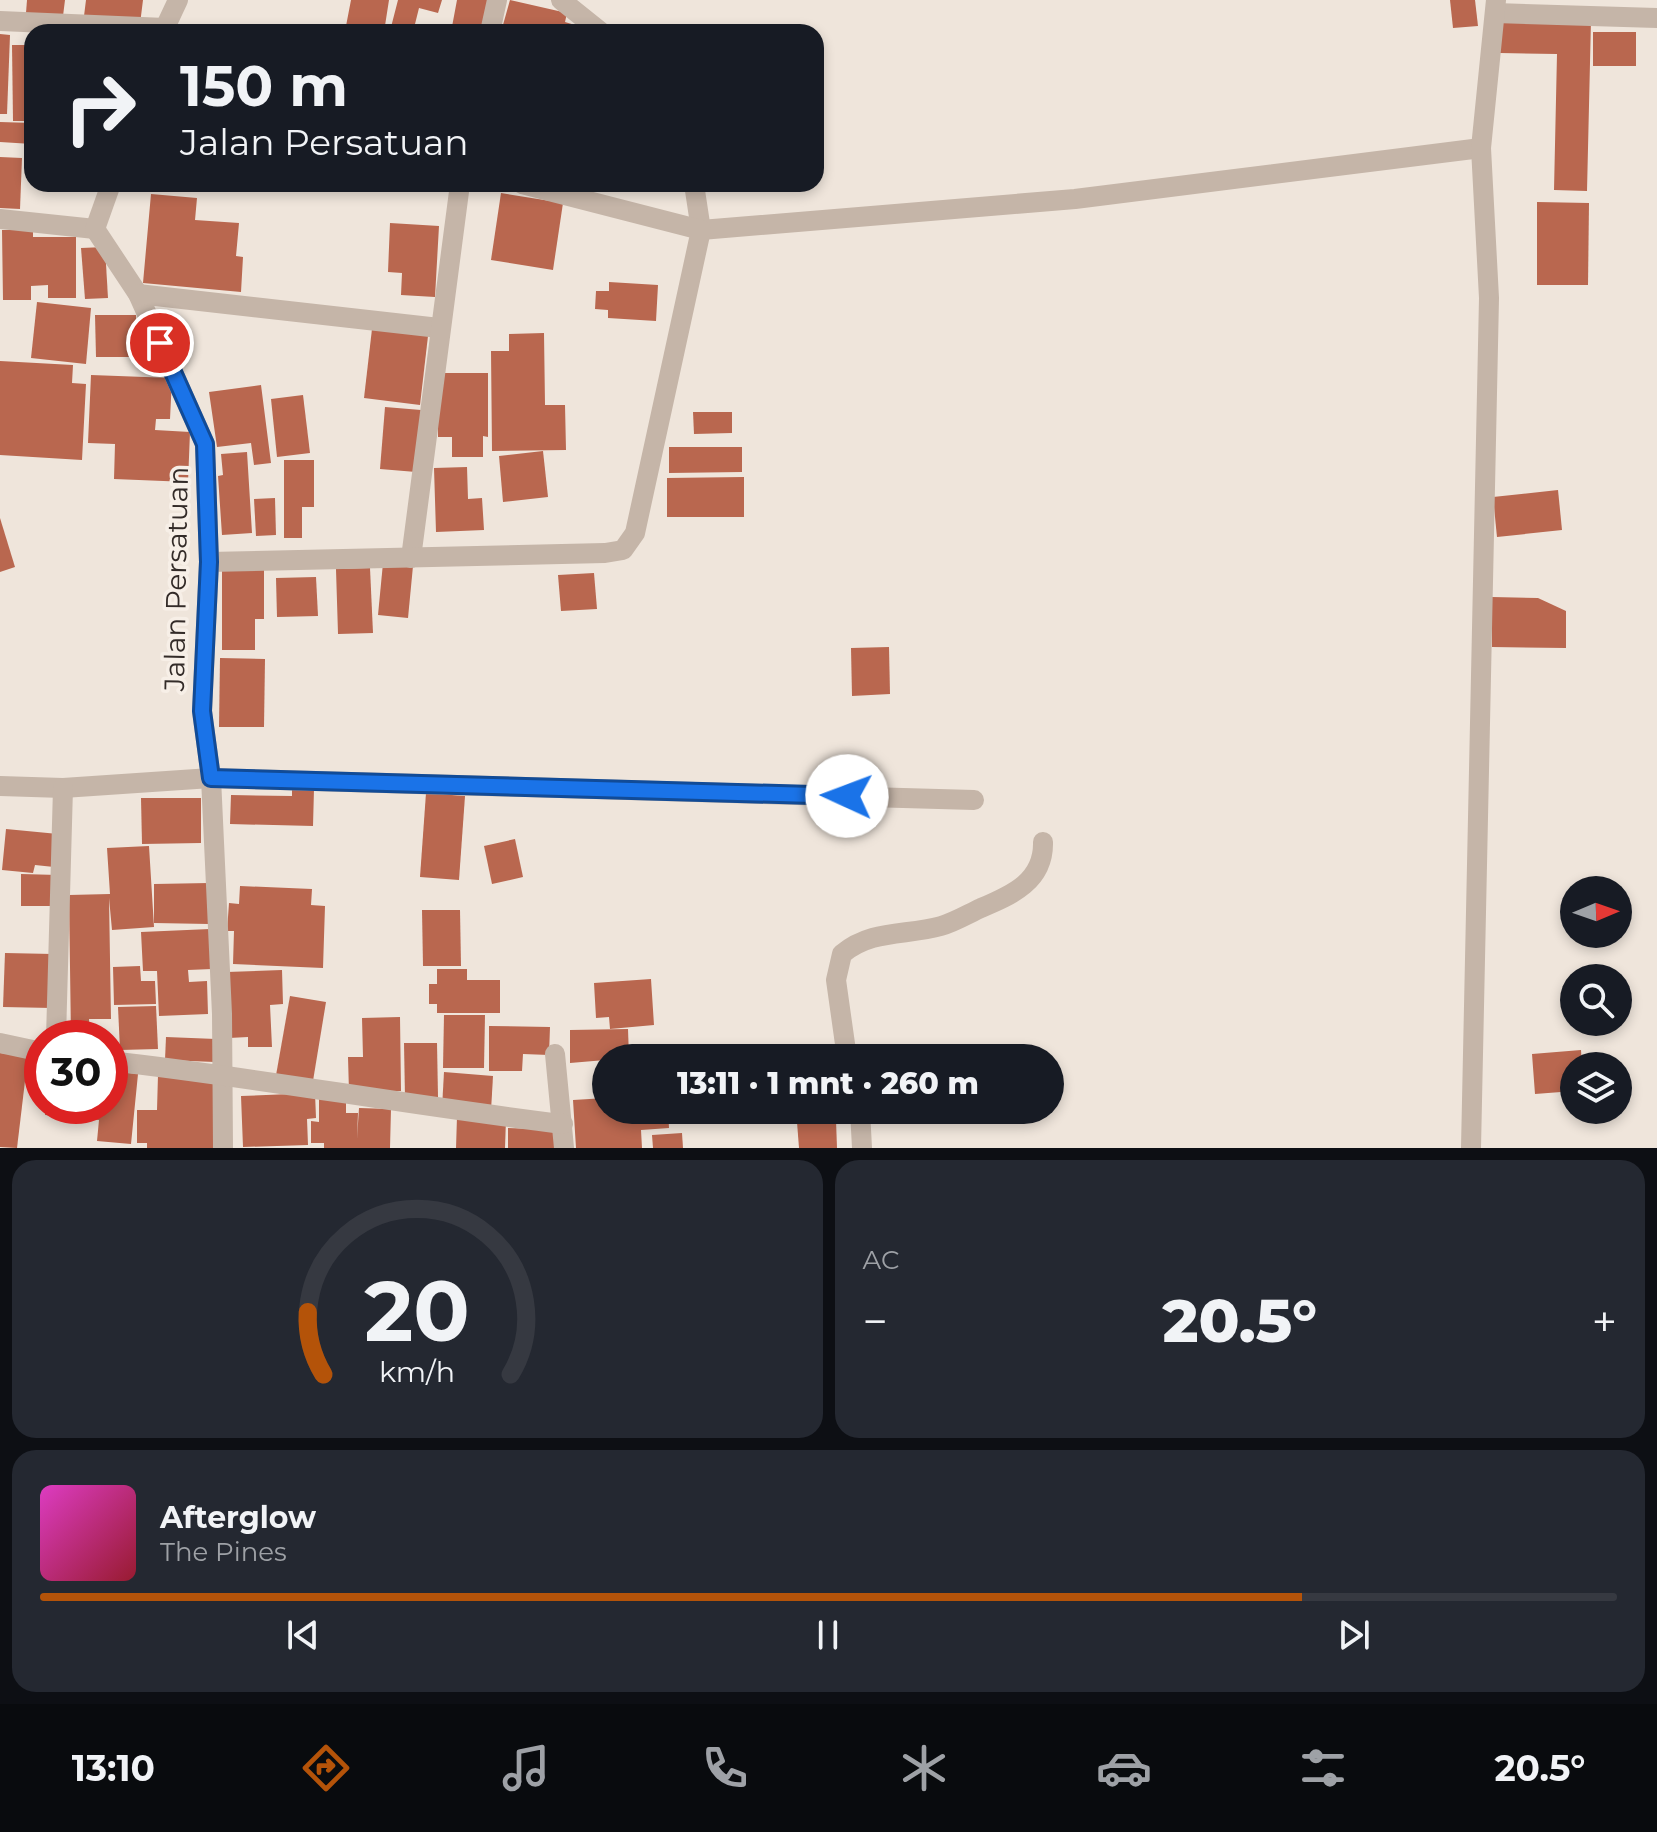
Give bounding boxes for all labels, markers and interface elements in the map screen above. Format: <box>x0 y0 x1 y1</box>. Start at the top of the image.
text: 150 m <box>180 52 348 120</box>
icon: right <box>48 56 152 160</box>
text: Jalan Persatuan <box>180 120 469 164</box>
pin <box>126 309 194 377</box>
icon: arrive <box>138 321 182 365</box>
street label: Jalan Persatuan <box>157 466 195 693</box>
position arrow <box>805 754 889 838</box>
north arrow <box>1560 876 1632 948</box>
map controls <box>1560 876 1632 1124</box>
button: search <box>1560 964 1632 1036</box>
speed limit sign: 30 <box>24 1020 128 1124</box>
button: layers <box>1560 1052 1632 1124</box>
text: 13:11 · 1 mnt · 260 m <box>677 1065 979 1102</box>
text: AC <box>863 1244 899 1276</box>
text: 20 <box>364 1260 470 1362</box>
text: 20.5° <box>1163 1284 1317 1357</box>
text: − <box>863 1294 888 1348</box>
text: + <box>1592 1294 1617 1348</box>
text: km/h <box>379 1354 455 1389</box>
text: Afterglow <box>160 1499 316 1536</box>
text: The Pines <box>160 1536 287 1568</box>
icon: previous <box>281 1613 325 1657</box>
icon: pause <box>806 1613 850 1657</box>
icon: next <box>1332 1613 1376 1657</box>
icon: directions <box>298 1740 354 1796</box>
icon: music <box>498 1740 554 1796</box>
icon: phone <box>697 1740 753 1796</box>
icon: climate <box>896 1740 952 1796</box>
icon: car <box>1096 1740 1152 1796</box>
icon: filters <box>1295 1740 1351 1796</box>
text: 13:10 <box>72 1746 155 1790</box>
text: 20.5° <box>1494 1746 1585 1790</box>

